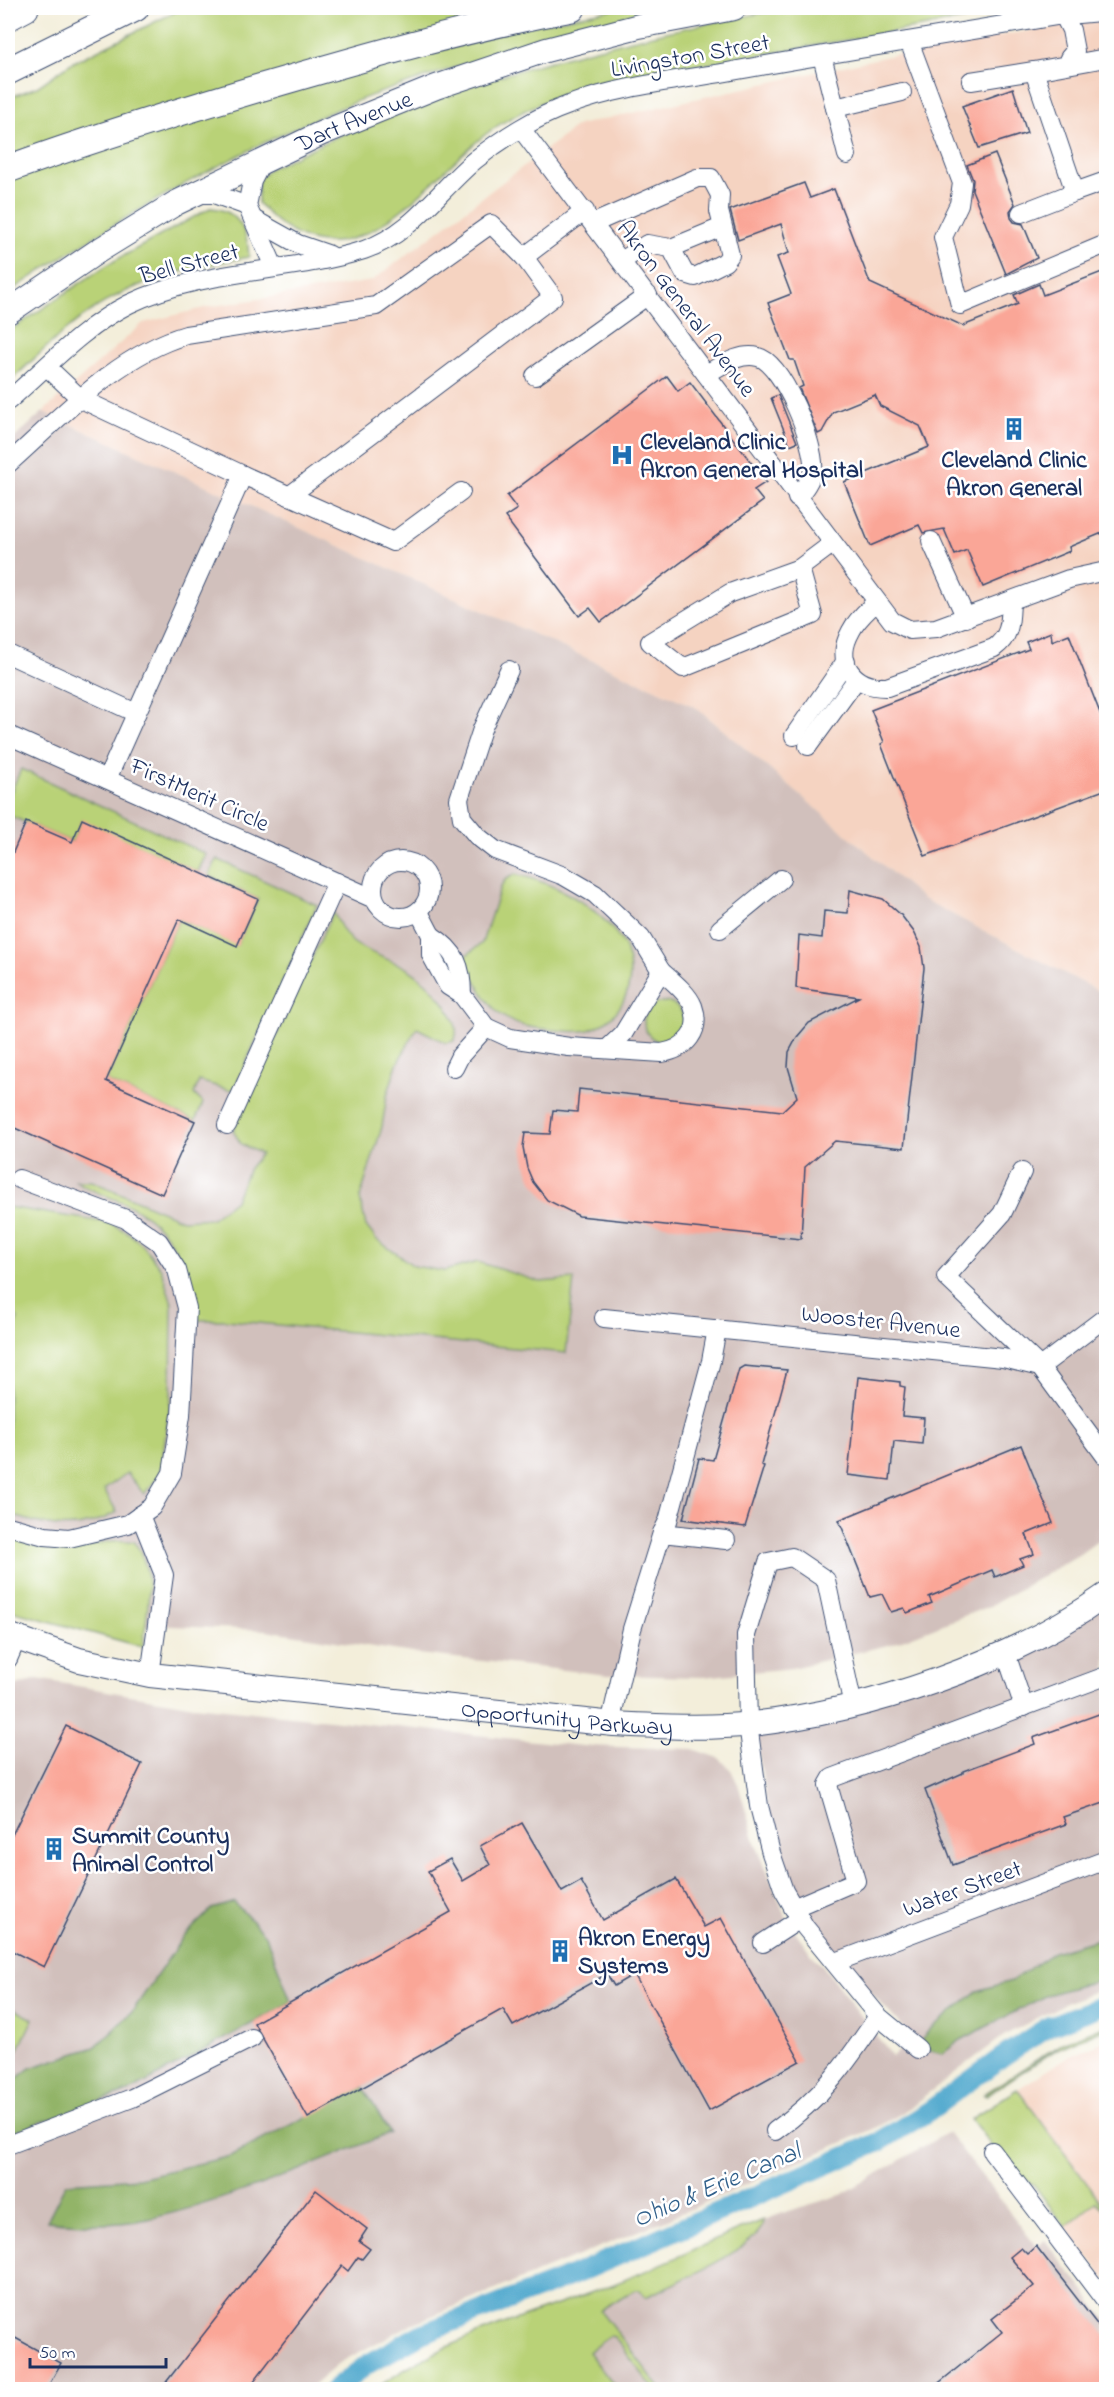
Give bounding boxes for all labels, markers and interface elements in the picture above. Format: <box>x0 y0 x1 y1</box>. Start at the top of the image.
street label: Livingston Street <box>608 26 773 89</box>
street label: Dart Avenue <box>289 83 419 164</box>
street label: Akron General Avenue <box>607 214 763 406</box>
street label: Bell Street <box>135 235 243 296</box>
building icon: Cleveland Clinic Akron General <box>1001 416 1027 442</box>
place label: Cleveland Clinic Akron General Hospital <box>640 426 863 489</box>
hospital icon: Cleveland Clinic Akron General Hospital <box>609 442 635 468</box>
place label: Cleveland Clinic Akron General <box>941 444 1088 507</box>
street label: FirstMerit Circle <box>123 750 274 843</box>
street label: Wooster Avenue <box>799 1298 962 1349</box>
street label: Opportunity Parkway <box>459 1693 673 1747</box>
place label: Summit County Animal Control <box>72 1820 229 1883</box>
building icon: Summit County Animal Control <box>41 1836 67 1862</box>
street label: Water Street <box>898 1853 1027 1928</box>
place label: Akron Energy Systems <box>578 1922 710 1986</box>
building icon: Akron Energy Systems <box>547 1938 573 1964</box>
water label: Ohio & Erie Canal <box>627 2133 809 2239</box>
scale bar <box>30 2331 166 2369</box>
text: 50 m <box>39 2341 76 2367</box>

